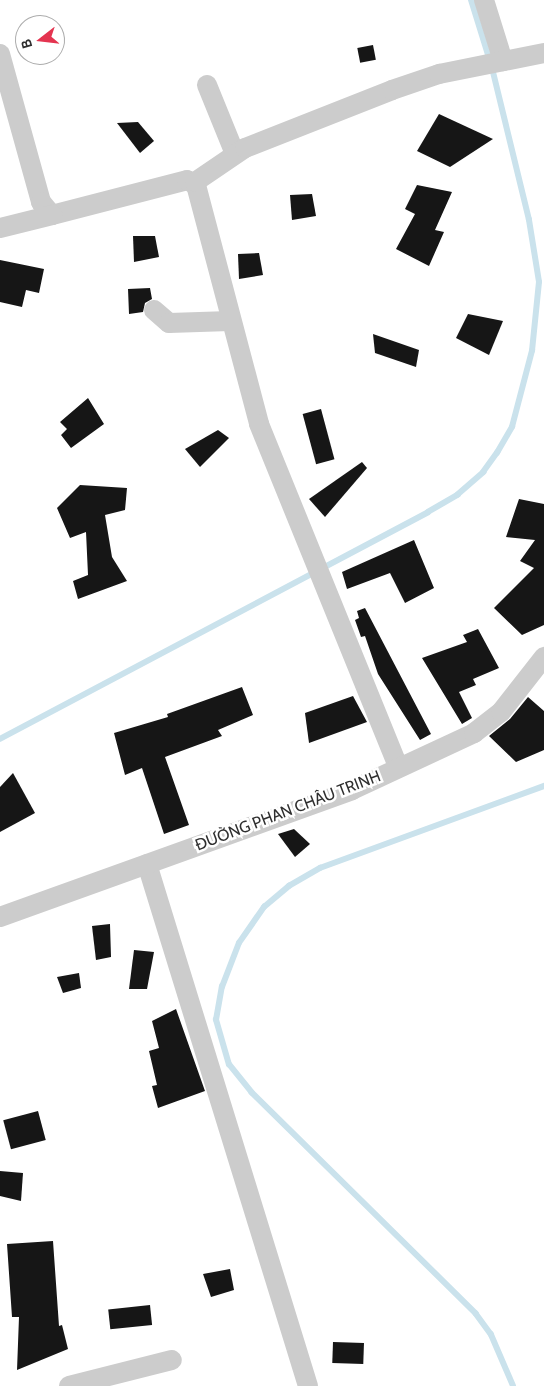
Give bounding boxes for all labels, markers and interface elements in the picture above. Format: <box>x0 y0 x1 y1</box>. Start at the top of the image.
north arrow <box>15 15 65 65</box>
text: B <box>17 37 36 51</box>
street label: ĐƯỜNG PHAN CHÂU TRINH <box>193 767 383 855</box>

